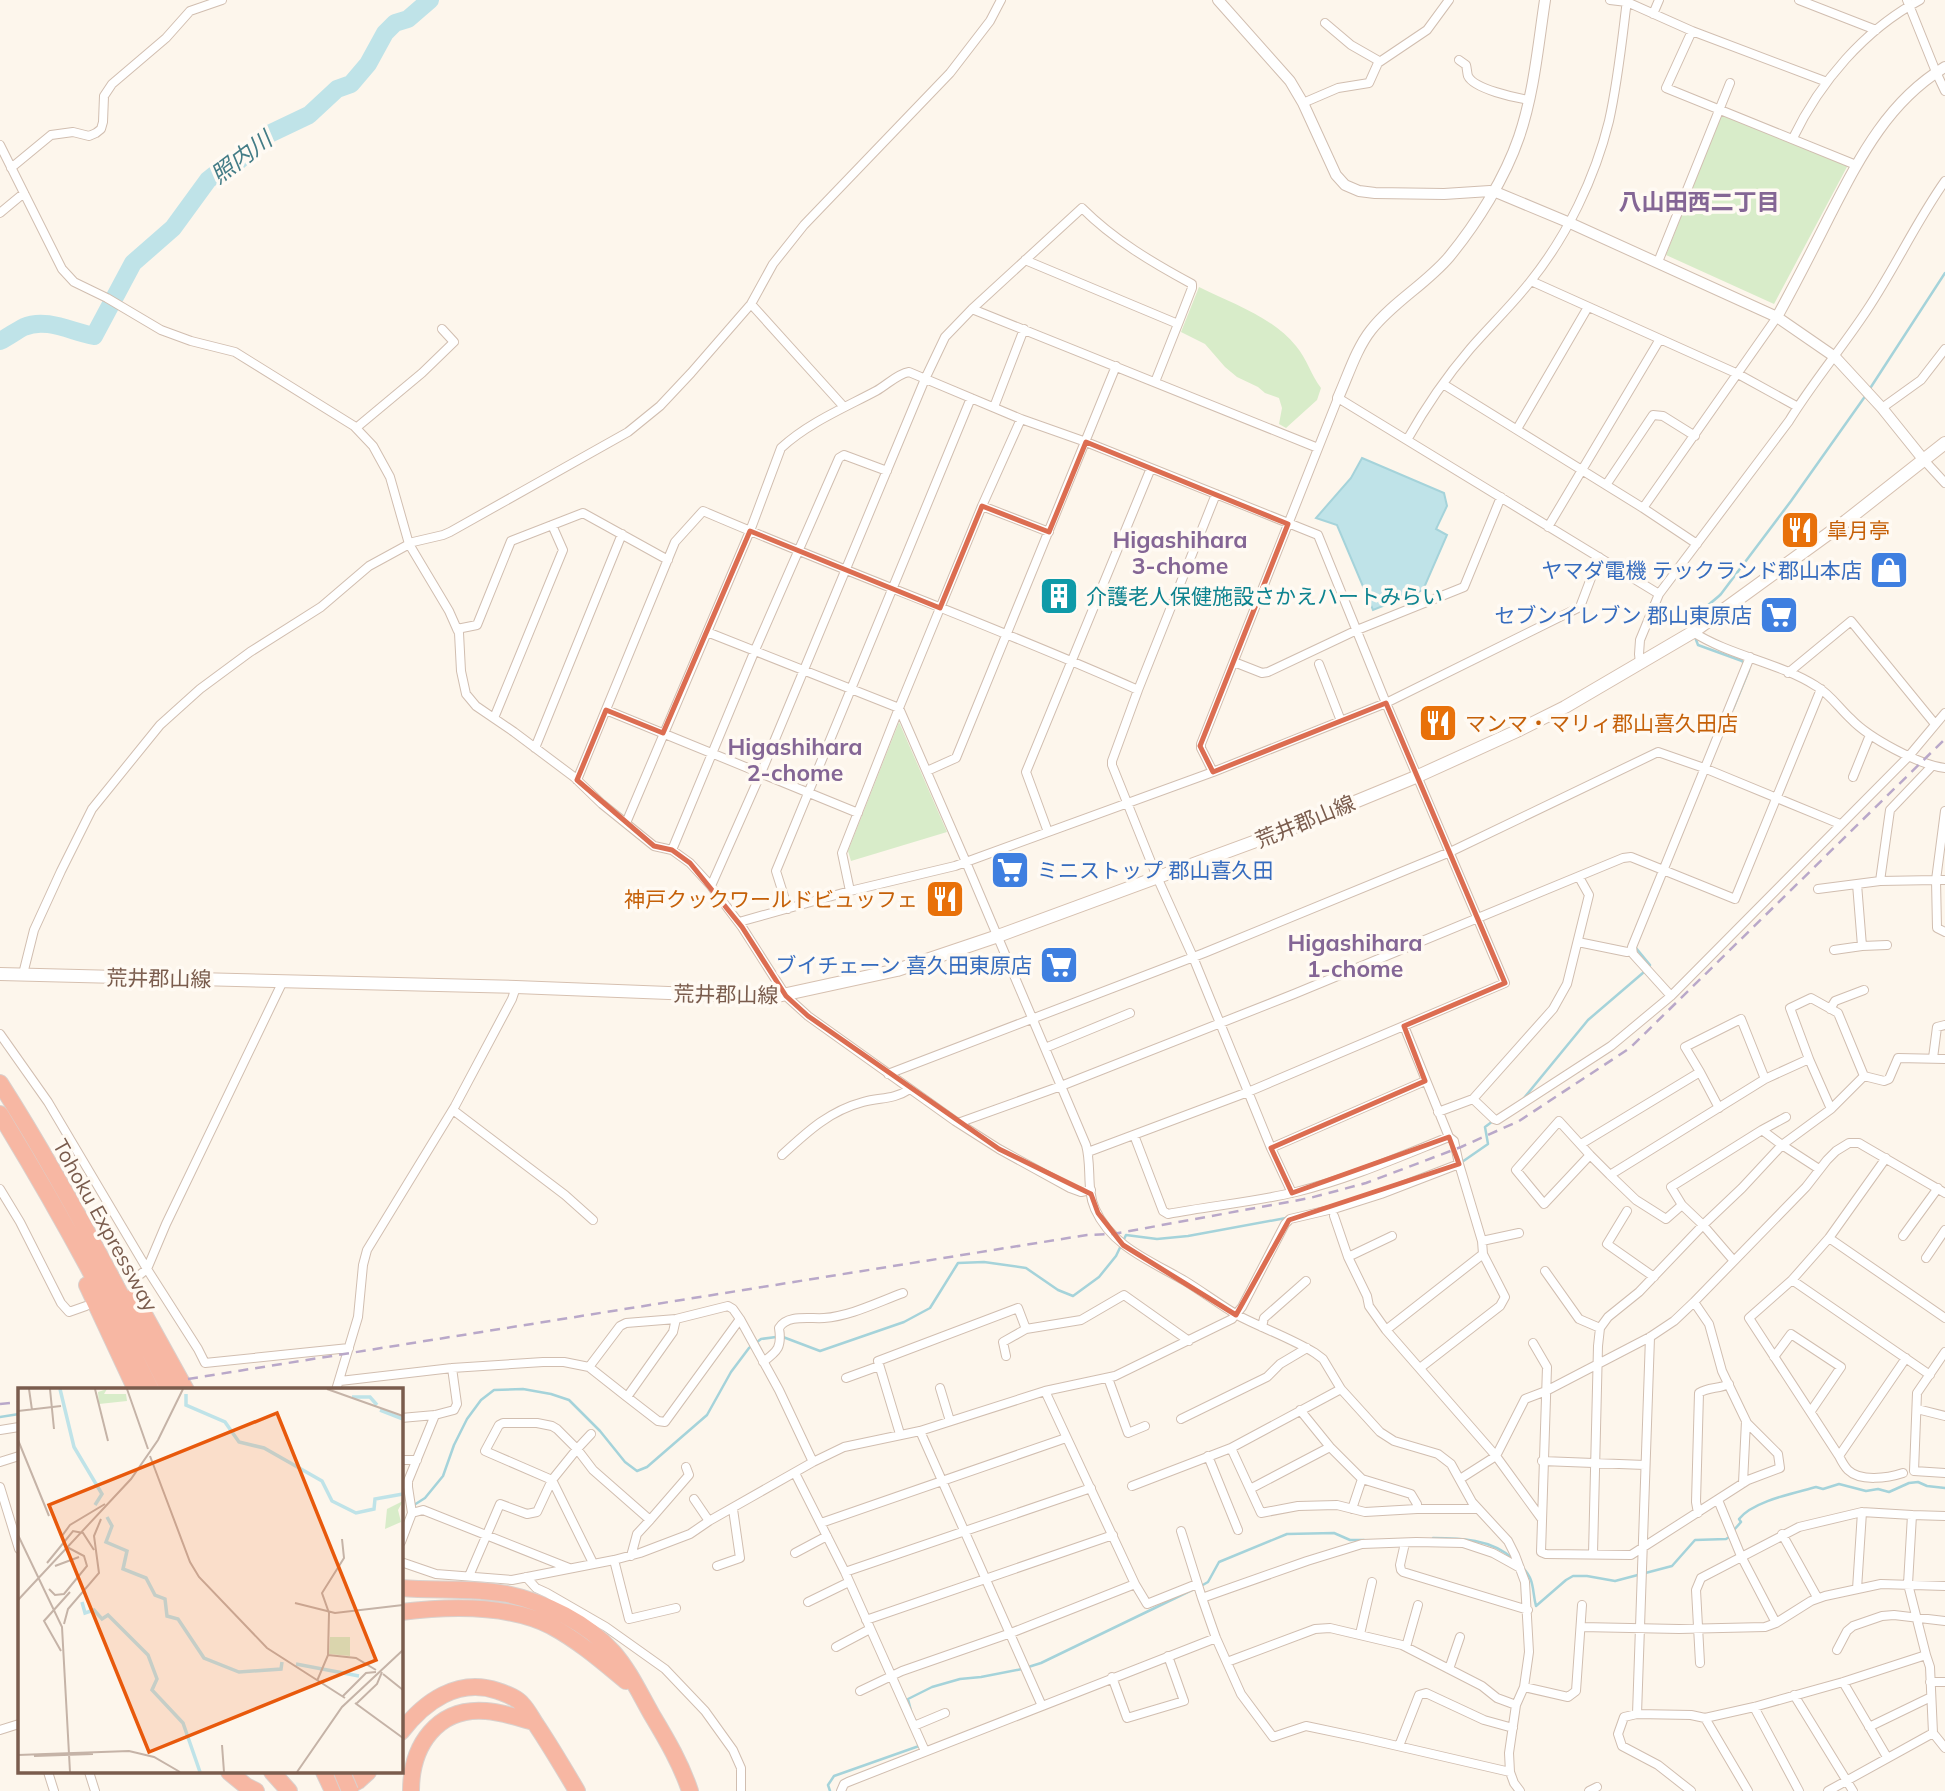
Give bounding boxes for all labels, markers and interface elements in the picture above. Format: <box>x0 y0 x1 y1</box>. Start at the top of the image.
water label: 照内川 <box>205 123 280 189</box>
district label: 八山田西二丁目 <box>1619 187 1780 216</box>
restaurant icon: 皐月亭 <box>1779 509 1821 551</box>
place label: 皐月亭 <box>1827 517 1890 543</box>
district label: Higashihara 3-chome <box>1112 525 1248 580</box>
shop icon: ヤマダ電機 テックランド郡山本店 <box>1868 549 1910 591</box>
place label: ヤマダ電機 テックランド郡山本店 <box>1542 557 1862 583</box>
building icon: 介護老人保健施設さかえハートみらい <box>1038 575 1080 617</box>
place label: 介護老人保健施設さかえハートみらい <box>1086 583 1443 609</box>
supermarket icon: セブンイレブン 郡山東原店 <box>1758 594 1800 636</box>
place label: セブンイレブン 郡山東原店 <box>1495 602 1752 628</box>
restaurant icon: マンマ・マリィ郡山喜久田店 <box>1417 702 1459 744</box>
place label: マンマ・マリィ郡山喜久田店 <box>1465 710 1738 736</box>
district label: Higashihara 2-chome <box>727 732 863 787</box>
street label: 荒井郡山線 <box>1251 789 1359 853</box>
supermarket icon: ミニストップ 郡山喜久田 <box>989 849 1031 891</box>
place label: ミニストップ 郡山喜久田 <box>1037 857 1273 883</box>
restaurant icon: 神戸クックワールドビュッフェ <box>924 878 966 920</box>
place label: 神戸クックワールドビュッフェ <box>624 886 918 912</box>
district label: Higashihara 1-chome <box>1287 928 1423 983</box>
supermarket icon: ブイチェーン 喜久田東原店 <box>1038 944 1080 986</box>
place label: ブイチェーン 喜久田東原店 <box>776 952 1032 978</box>
street label: 荒井郡山線 <box>106 964 212 992</box>
street label: 荒井郡山線 <box>673 980 779 1008</box>
street label: Tohoku Expressway <box>48 1134 164 1316</box>
inset map <box>18 1388 402 1774</box>

